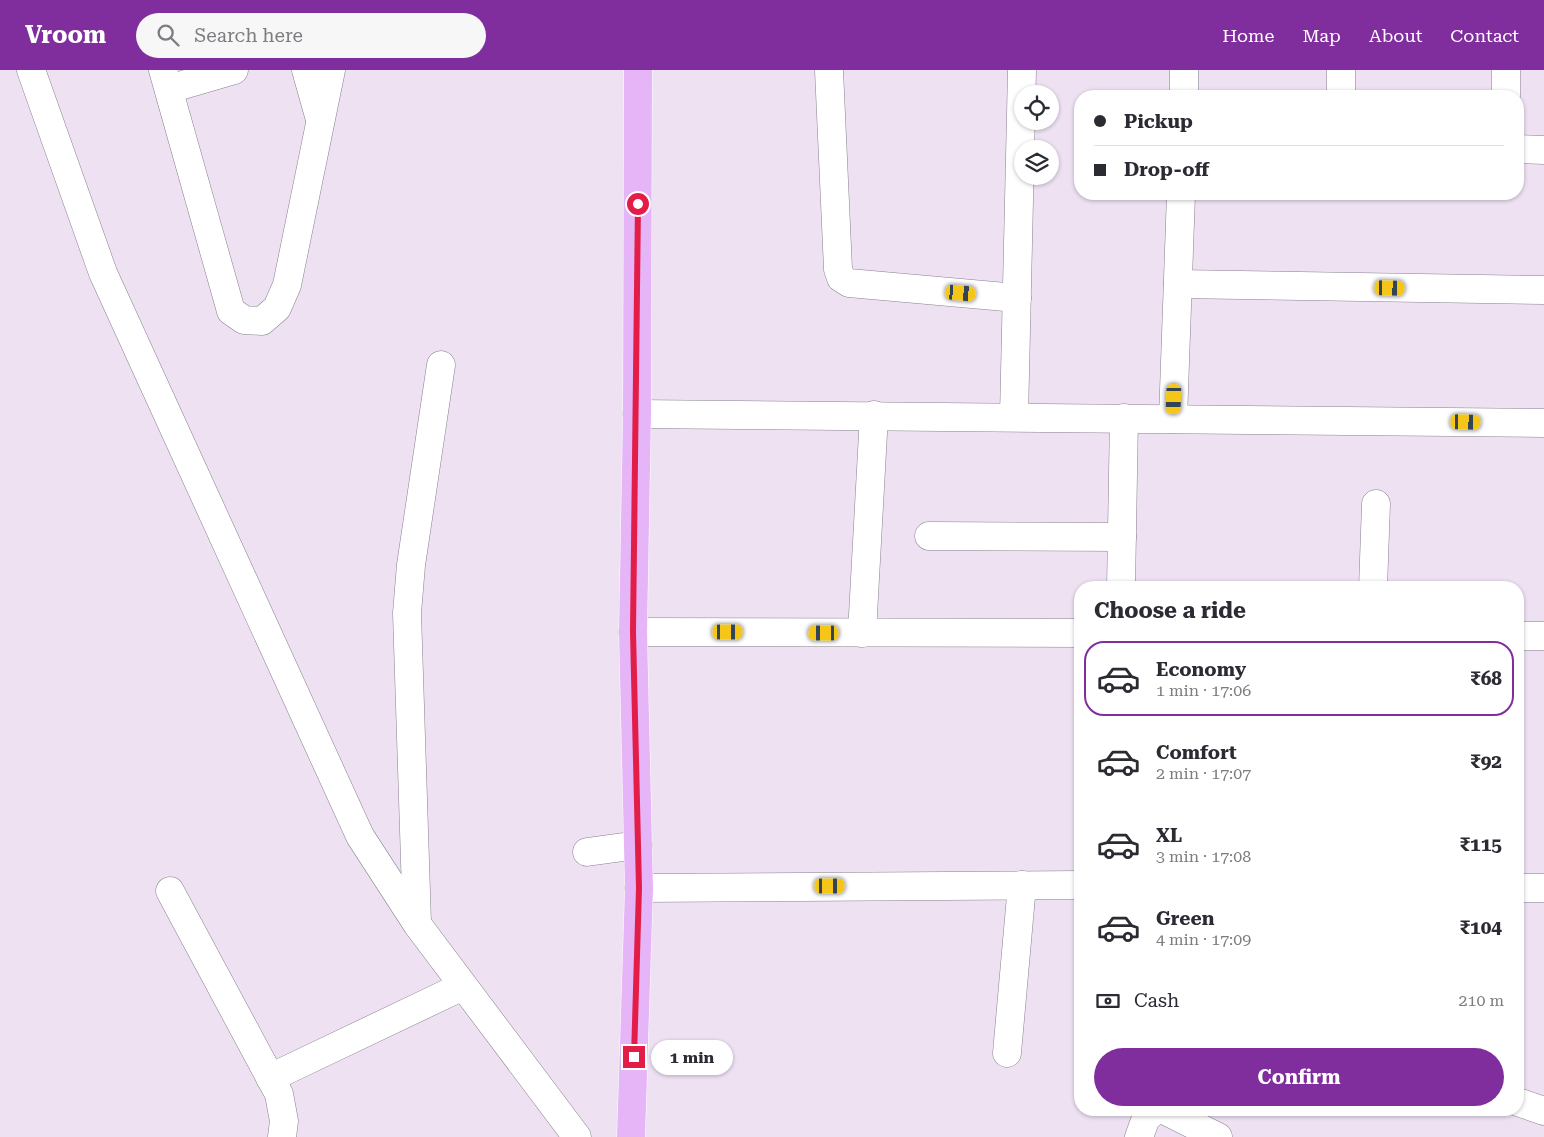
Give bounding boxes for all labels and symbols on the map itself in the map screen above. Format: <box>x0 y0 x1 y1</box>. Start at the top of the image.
route start <box>627 193 649 215</box>
car <box>1374 280 1405 296</box>
car <box>945 284 976 302</box>
car <box>1165 384 1182 414</box>
car <box>1450 414 1481 430</box>
car <box>713 625 743 640</box>
car <box>809 626 839 641</box>
car <box>815 879 845 894</box>
callout: 1 min <box>652 1040 734 1074</box>
route end <box>623 1046 645 1068</box>

